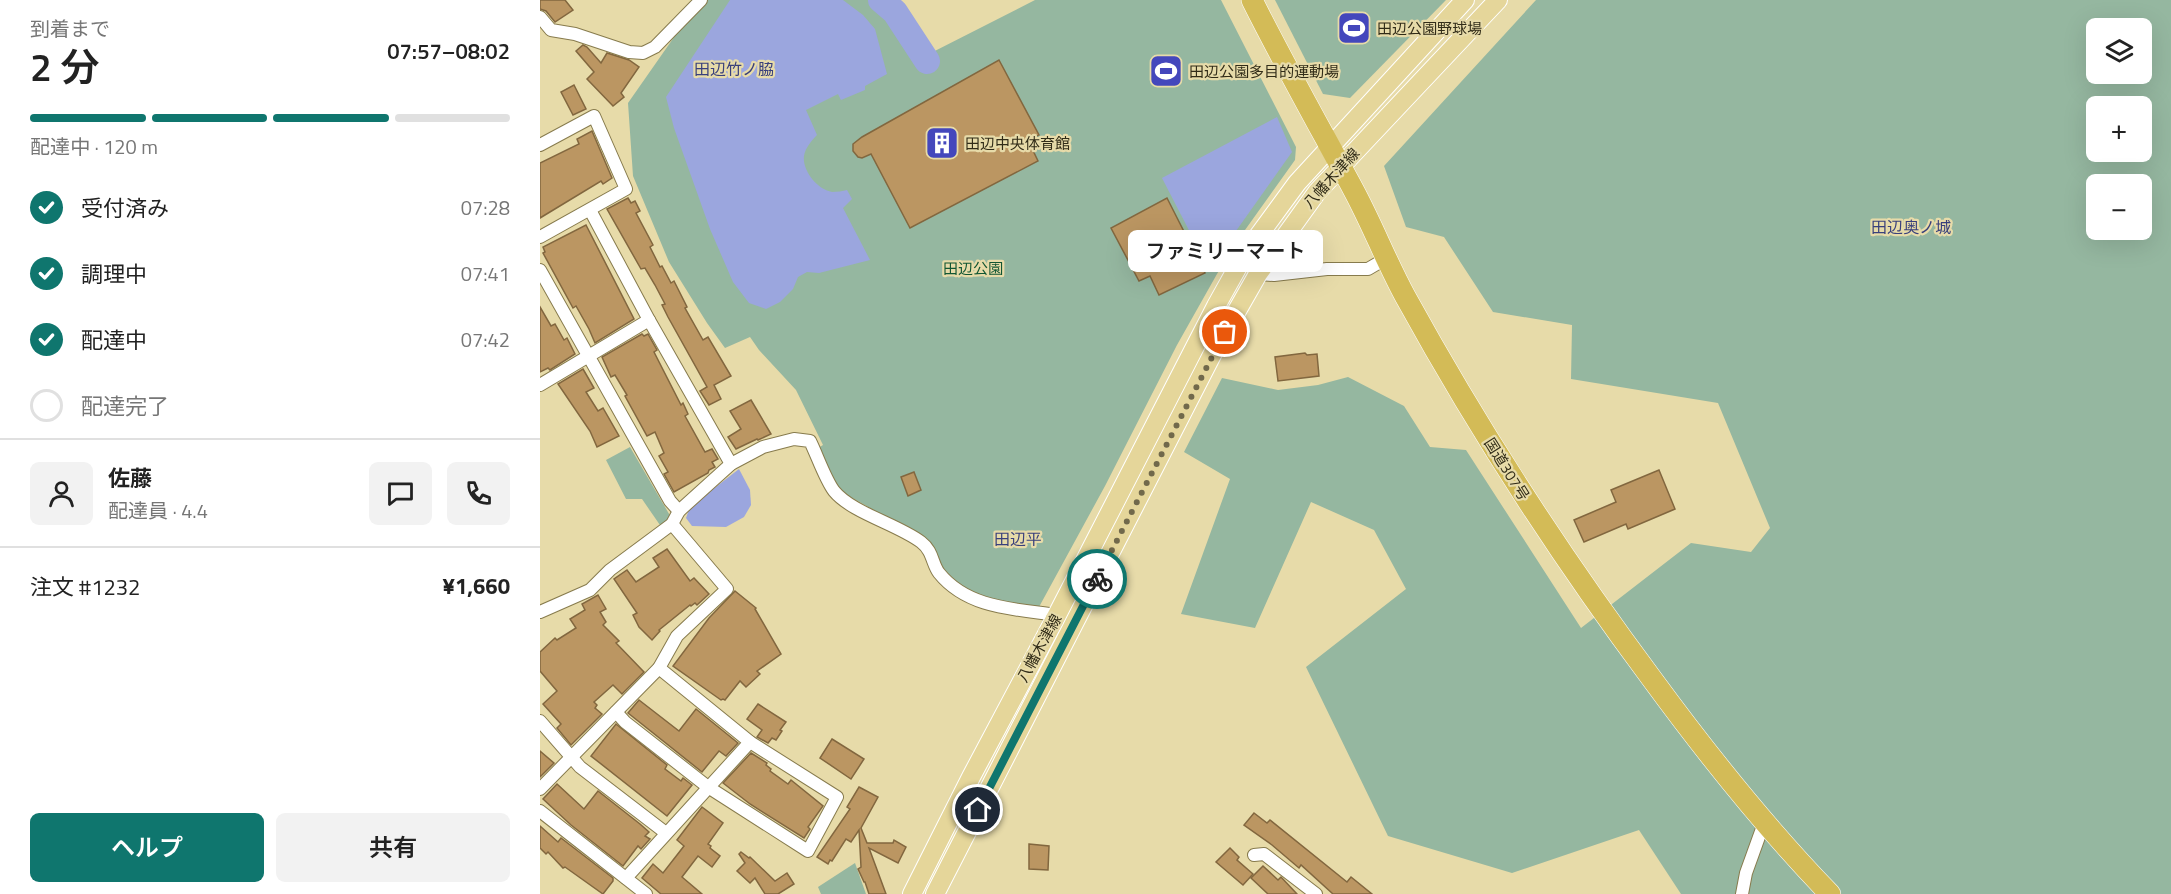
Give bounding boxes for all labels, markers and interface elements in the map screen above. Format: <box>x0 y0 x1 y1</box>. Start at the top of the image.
sports icon: 田辺公園野球場 <box>1336 10 1372 46</box>
text: 到着まで <box>30 13 110 44</box>
place label: 田辺公園野球場 <box>1377 17 1482 40</box>
map controls <box>2086 18 2152 240</box>
button: layers <box>2086 18 2152 84</box>
text: 07:57–08:02 <box>387 34 510 68</box>
text: 2 分 <box>30 37 99 96</box>
sports icon: 田辺公園多目的運動場 <box>1148 53 1184 89</box>
district label: 田辺竹ノ脇 <box>694 57 774 81</box>
place label: 田辺公園多目的運動場 <box>1189 60 1339 83</box>
button: + <box>2086 96 2152 162</box>
building icon: 田辺中央体育館 <box>924 125 960 161</box>
text: 配達中 · 120 m <box>30 131 158 162</box>
place label: 田辺中央体育館 <box>965 132 1070 155</box>
street label: 八幡木津線 <box>1297 142 1365 214</box>
button: − <box>2086 174 2152 240</box>
icon: check <box>30 191 63 224</box>
text: 受付済み <box>81 191 169 225</box>
text: 07:28 <box>461 192 510 223</box>
district label: 田辺奥ノ城 <box>1871 215 1951 239</box>
callout: ファミリーマート <box>1128 230 1323 272</box>
text: ファミリーマート <box>1146 235 1306 266</box>
icon: check <box>30 257 63 290</box>
text: 調理中 <box>81 257 147 291</box>
park label: 田辺公園 <box>943 257 1003 280</box>
text: 07:41 <box>461 258 510 289</box>
pin <box>1199 306 1250 357</box>
icon: bag <box>1208 315 1241 348</box>
icon: check <box>30 323 63 356</box>
text: 配達中 <box>81 323 147 357</box>
text: 07:42 <box>461 324 510 355</box>
text: 配達完了 <box>81 389 169 423</box>
street label: 国道307号 <box>1479 433 1535 505</box>
text: 佐藤 <box>108 461 152 495</box>
button: person <box>30 462 93 525</box>
button: chat <box>369 462 432 525</box>
button: phone <box>447 462 510 525</box>
text: 配達員 · 4.4 <box>108 495 208 526</box>
district label: 田辺平 <box>994 527 1042 551</box>
courier <box>1067 549 1127 609</box>
icon: bike <box>1081 563 1114 596</box>
text: ¥1,660 <box>443 569 510 603</box>
text: 注文 #1232 <box>30 570 140 604</box>
street label: 八幡木津線 <box>1011 610 1067 686</box>
pin <box>952 784 1003 835</box>
icon: home <box>961 793 994 826</box>
button: ヘルプ <box>30 813 264 882</box>
button: 共有 <box>276 813 510 882</box>

